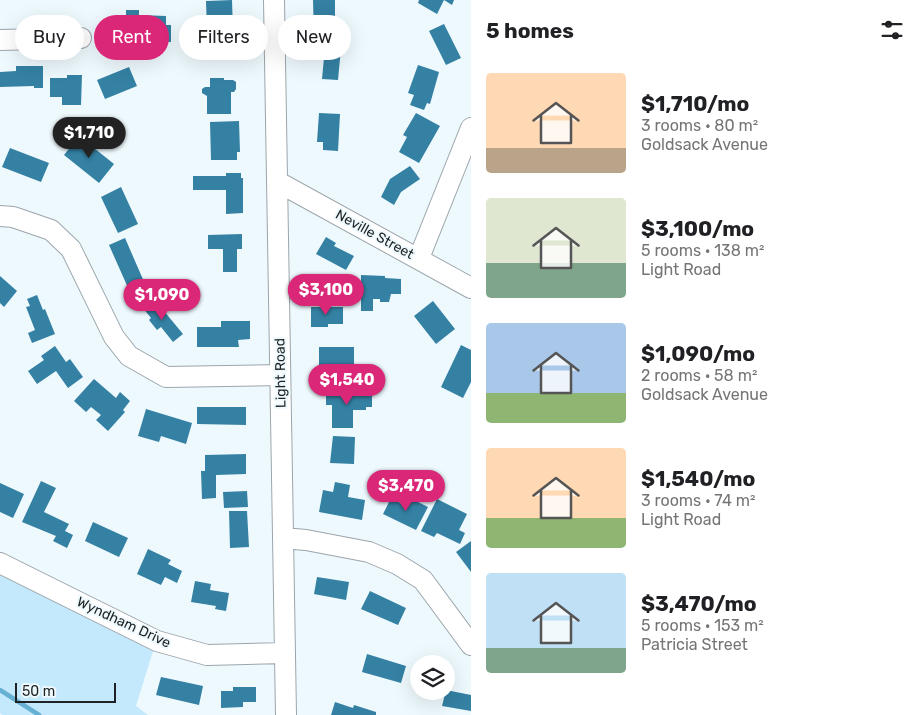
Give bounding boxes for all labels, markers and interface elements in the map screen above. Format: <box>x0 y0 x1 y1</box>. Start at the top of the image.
chip: Buy <box>15 15 84 60</box>
chip: Rent <box>94 15 169 60</box>
chip: Filters <box>179 15 268 60</box>
chip: New <box>278 15 351 60</box>
icon: filters <box>878 16 906 44</box>
text: 5 homes <box>486 18 574 43</box>
text: $1,710/mo <box>641 91 749 116</box>
icon: home <box>526 93 586 153</box>
pin: $1,710 <box>48 116 130 159</box>
text: 3 rooms · 80 m² <box>641 116 758 135</box>
text: $1,710 <box>64 123 114 142</box>
text: Goldsack Avenue <box>641 135 768 154</box>
street label: Neville Street <box>333 206 417 263</box>
text: $3,100/mo <box>641 216 754 241</box>
icon: home <box>526 218 586 278</box>
text: 5 rooms · 138 m² <box>641 241 764 260</box>
text: Light Road <box>641 260 721 279</box>
pin: $3,100 <box>285 274 367 316</box>
pin: $1,090 <box>121 278 203 321</box>
text: $3,100 <box>299 280 353 299</box>
text: $1,090 <box>135 285 190 304</box>
street label: Light Road <box>271 338 290 408</box>
text: $1,090/mo <box>641 341 755 366</box>
icon: home <box>526 343 586 403</box>
pin: $1,540 <box>306 364 388 406</box>
text: 2 rooms · 58 m² <box>641 366 757 385</box>
text: $1,540 <box>319 370 375 389</box>
text: Goldsack Avenue <box>641 385 768 404</box>
text: $1,540/mo <box>641 466 755 491</box>
icon: home <box>526 468 586 528</box>
pin: $3,470 <box>365 470 447 512</box>
text: $3,470 <box>378 476 434 495</box>
text: 3 rooms · 74 m² <box>641 491 756 510</box>
text: Light Road <box>641 510 721 529</box>
text: $3,470/mo <box>641 591 757 616</box>
street label: Wyndham Drive <box>74 593 174 652</box>
icon: home <box>526 593 586 653</box>
text: 5 rooms · 153 m² <box>641 616 764 635</box>
text: Patricia Street <box>641 635 748 654</box>
map controls <box>410 655 455 700</box>
button: layers <box>410 655 455 700</box>
scale bar <box>15 680 116 703</box>
text: 50 m <box>22 683 55 700</box>

